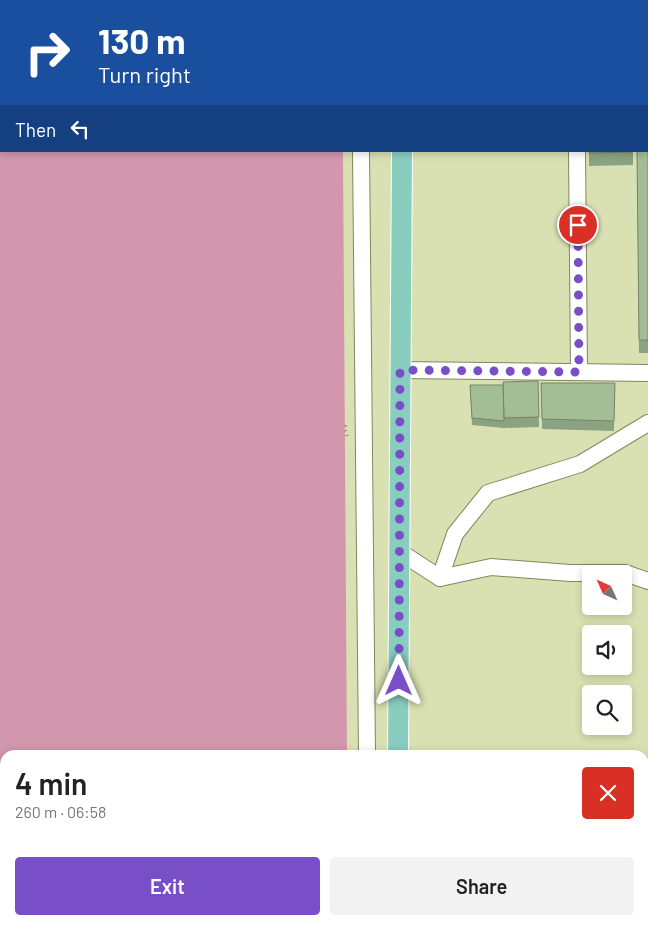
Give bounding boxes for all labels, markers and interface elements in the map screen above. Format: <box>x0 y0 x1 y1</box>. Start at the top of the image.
text: 130 m <box>98 19 185 61</box>
icon: right <box>15 20 80 85</box>
text: Turn right <box>98 61 191 87</box>
icon: left <box>66 115 94 143</box>
text: Then <box>15 118 56 141</box>
pin <box>557 204 599 246</box>
icon: arrive <box>564 211 592 239</box>
north arrow <box>582 565 632 615</box>
map controls <box>582 565 632 735</box>
button: sound <box>582 625 632 675</box>
position arrow <box>372 654 424 706</box>
button: search <box>582 685 632 735</box>
text: 4 min <box>15 765 87 801</box>
button: close <box>582 767 634 819</box>
text: 260 m · 06:58 <box>15 802 106 821</box>
button: Exit <box>15 857 320 915</box>
button: Share <box>330 857 634 915</box>

